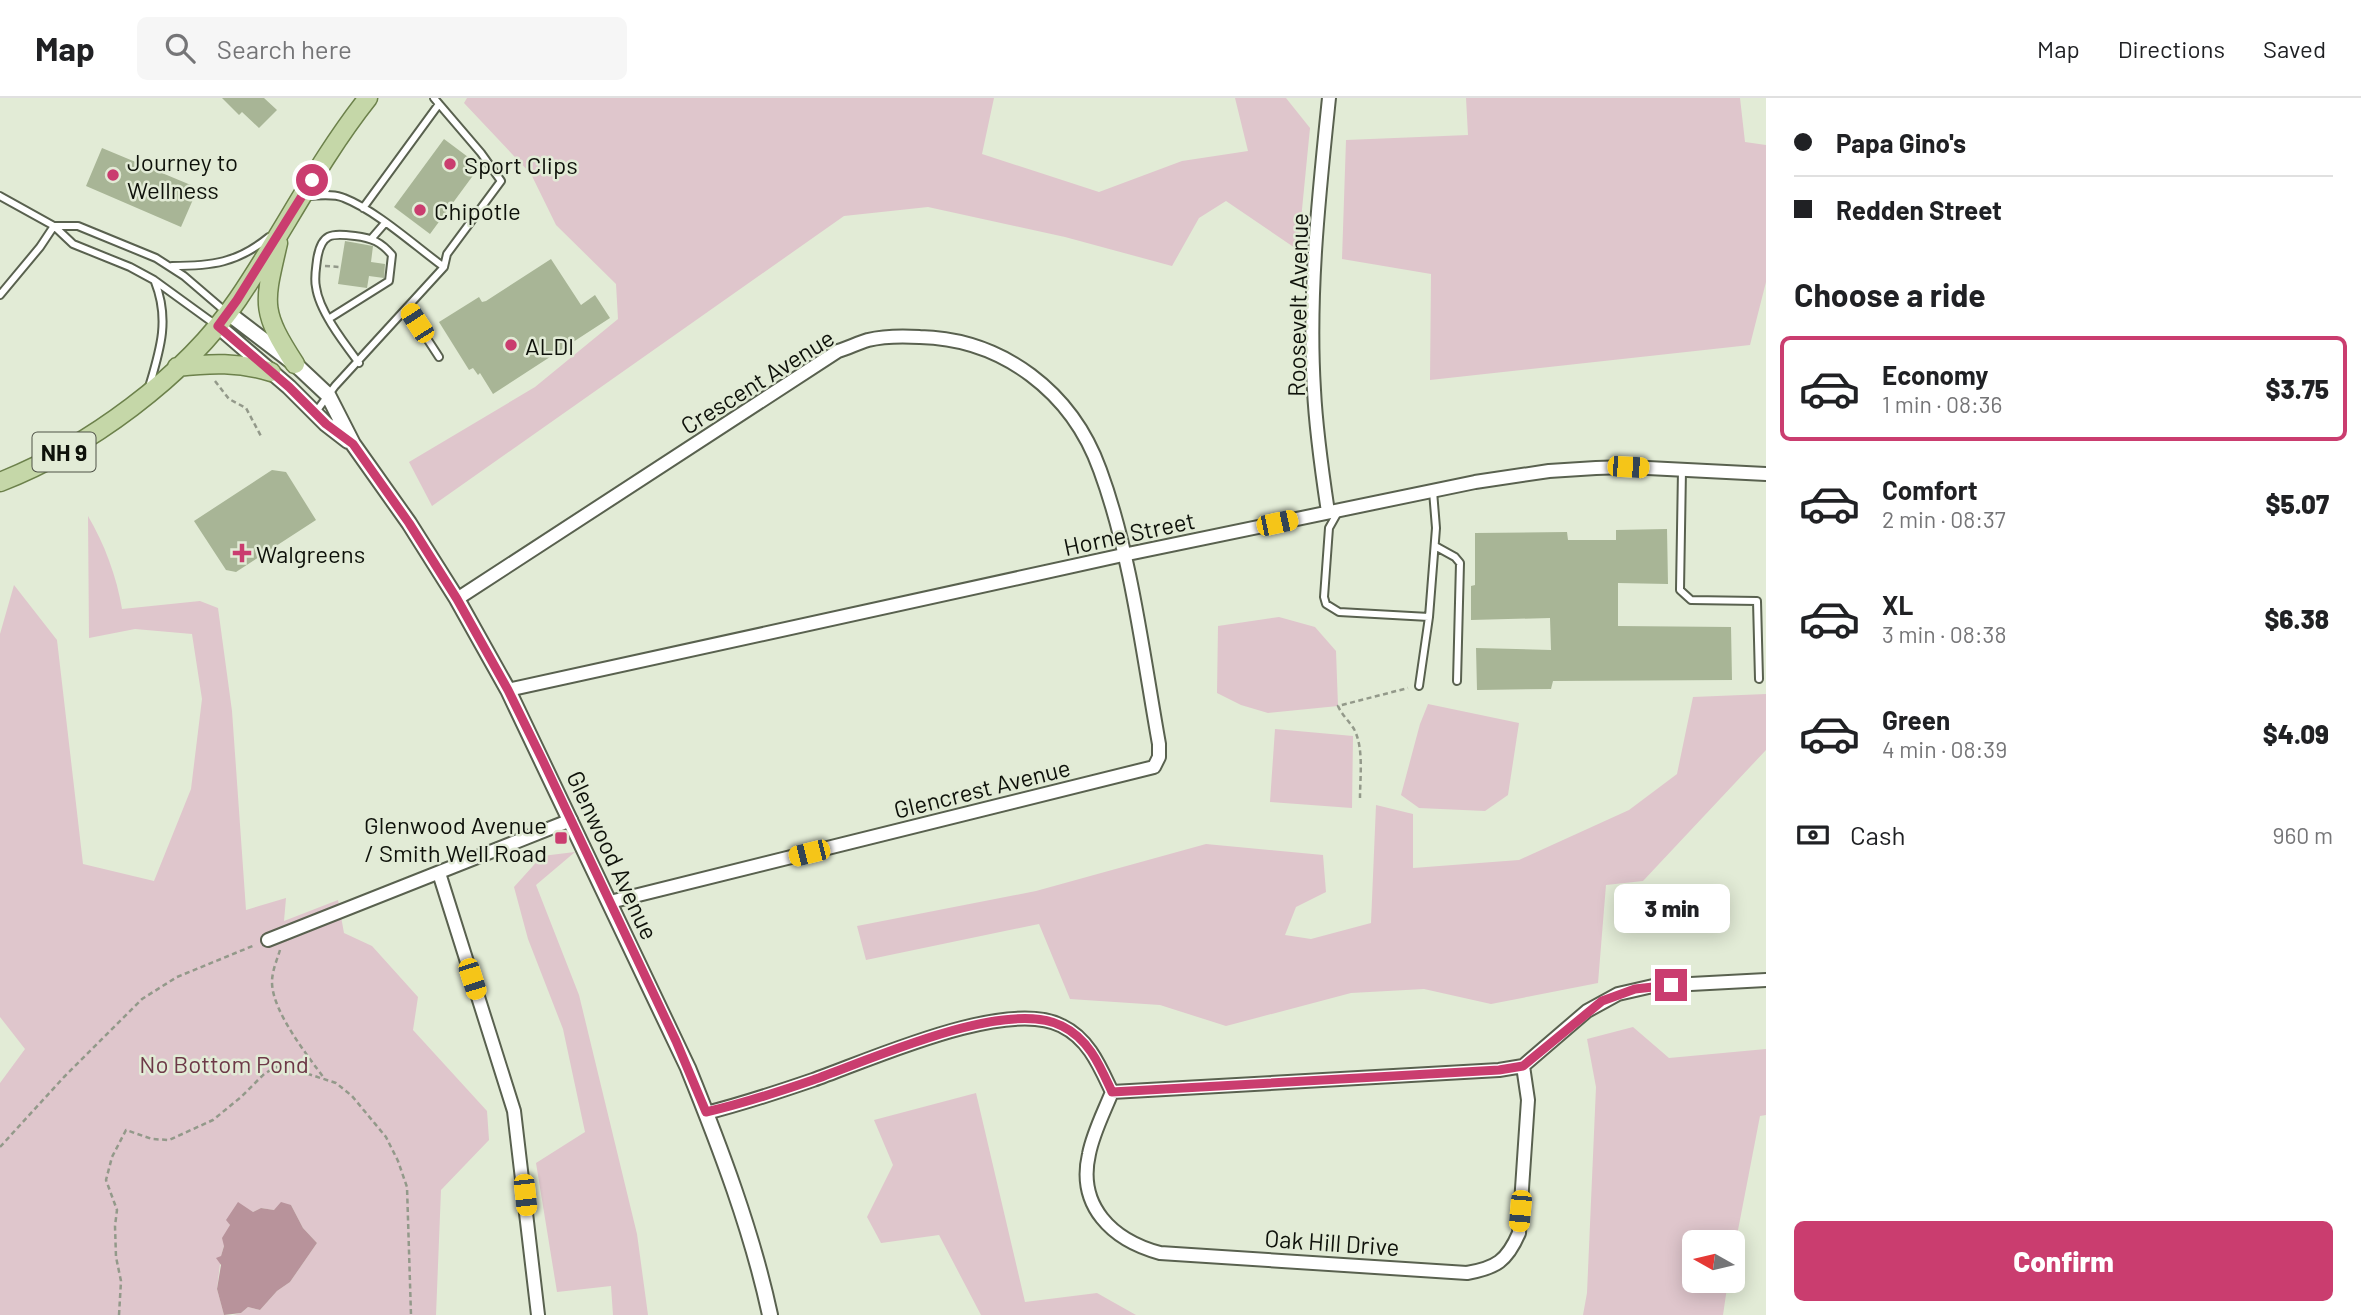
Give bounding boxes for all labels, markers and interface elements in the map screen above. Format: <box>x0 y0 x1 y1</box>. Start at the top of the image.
search box <box>137 17 627 80</box>
text: Map <box>35 28 95 68</box>
icon: search <box>161 29 199 67</box>
text: Search here <box>217 33 352 64</box>
text: Map <box>2037 34 2080 63</box>
text: Directions <box>2118 34 2225 63</box>
text: Saved <box>2263 34 2326 63</box>
text: Papa Gino's <box>1836 127 1966 158</box>
place label: Journey to Wellness <box>127 147 238 204</box>
place label: Sport Clips <box>464 150 578 179</box>
marker: Sport Clips <box>442 156 458 172</box>
route start <box>296 164 328 196</box>
marker: Journey to Wellness <box>105 167 121 183</box>
text: Redden Street <box>1836 194 2002 225</box>
place label: Chipotle <box>434 196 521 225</box>
marker: Chipotle <box>412 202 428 218</box>
street label: Roosevelt Avenue <box>1281 213 1313 397</box>
text: Choose a ride <box>1794 275 1986 313</box>
car <box>397 300 438 346</box>
street label: Crescent Avenue <box>675 322 839 440</box>
place label: ALDI <box>525 331 574 360</box>
marker: ALDI <box>503 337 519 353</box>
icon: car <box>1798 357 1861 420</box>
text: Economy <box>1882 359 1988 390</box>
text: $3.75 <box>2266 373 2329 404</box>
text: 1 min · 08:36 <box>1882 390 2002 418</box>
road number: NH 9 <box>32 432 96 472</box>
car <box>1607 455 1650 479</box>
icon: car <box>1798 472 1861 535</box>
text: Comfort <box>1882 474 1978 505</box>
text: $5.07 <box>2266 488 2329 519</box>
street label: Horne Street <box>1061 505 1197 561</box>
text: 2 min · 08:37 <box>1882 505 2006 533</box>
car <box>1255 508 1300 538</box>
place label: Walgreens <box>256 539 365 568</box>
marker: Walgreens <box>234 545 250 561</box>
icon: car <box>1798 587 1861 650</box>
text: XL <box>1882 589 1913 620</box>
text: $6.38 <box>2264 603 2329 634</box>
text: 3 min · 08:38 <box>1882 620 2006 648</box>
icon: car <box>1798 702 1861 765</box>
text: Green <box>1882 704 1950 735</box>
text: $4.09 <box>2263 718 2329 749</box>
text: 4 min · 08:39 <box>1882 735 2007 763</box>
street label: Glencrest Avenue <box>891 752 1073 824</box>
street label: Glenwood Avenue <box>561 766 665 944</box>
place label: Glenwood Avenue / Smith Well Road <box>364 810 547 867</box>
icon: cash <box>1794 816 1832 854</box>
text: Cash <box>1850 819 1905 850</box>
text: 960 m <box>2273 821 2333 849</box>
marker: Glenwood Avenue / Smith Well Road <box>553 830 569 846</box>
car <box>787 838 832 868</box>
callout: 3 min <box>1613 884 1729 932</box>
text: 3 min <box>1644 894 1700 922</box>
car <box>456 956 489 1002</box>
route end <box>1655 969 1687 1001</box>
park label: No Bottom Pond <box>139 1049 309 1078</box>
car <box>513 1173 538 1217</box>
car <box>1508 1189 1533 1233</box>
button: Confirm <box>1794 1221 2333 1301</box>
street label: Oak Hill Drive <box>1264 1223 1400 1261</box>
north arrow <box>1682 1230 1745 1293</box>
map controls <box>1682 1230 1745 1293</box>

